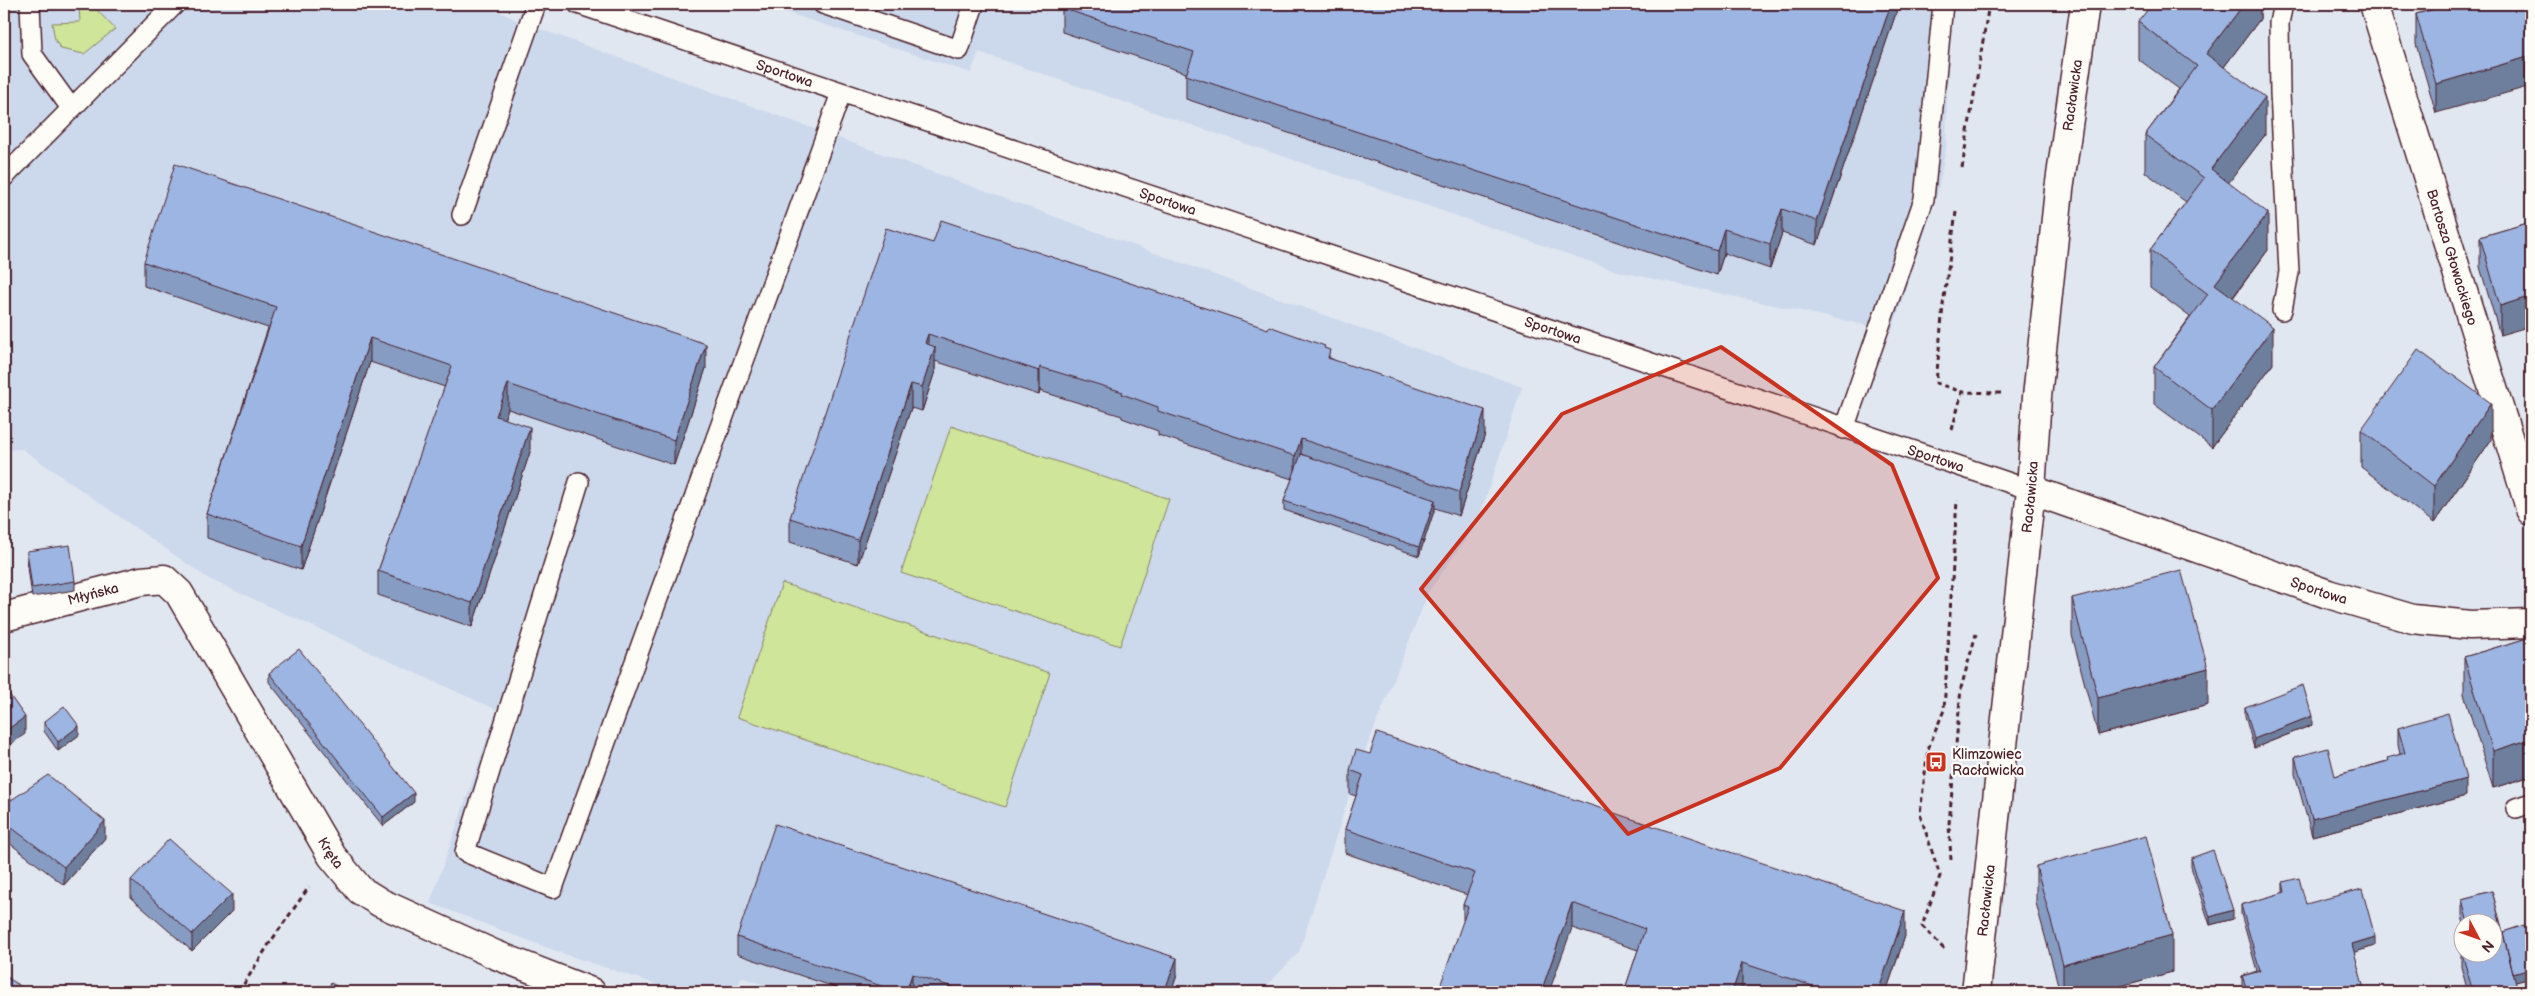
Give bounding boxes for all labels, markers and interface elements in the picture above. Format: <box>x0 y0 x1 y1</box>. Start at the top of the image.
street label: Sportowa <box>754 56 815 91</box>
street label: Racławicka <box>2059 58 2086 132</box>
street label: Sportowa <box>1137 184 1199 219</box>
street label: Bartosza Głowackiego <box>2423 187 2481 327</box>
street label: Sportowa <box>1522 313 1584 347</box>
street label: Sportowa <box>1905 441 1967 476</box>
street label: Racławicka <box>2018 460 2041 534</box>
street label: Sportowa <box>2288 573 2349 608</box>
street label: Młyńska <box>66 579 120 608</box>
place label: Klimzowiec Racławicka <box>1952 746 2024 779</box>
bus stop icon: Klimzowiec Racławicka <box>1924 750 1948 774</box>
street label: Kręta <box>314 834 347 872</box>
street label: Racławicka <box>1974 864 1998 937</box>
north arrow <box>2452 914 2502 964</box>
text: N <box>2478 937 2497 956</box>

